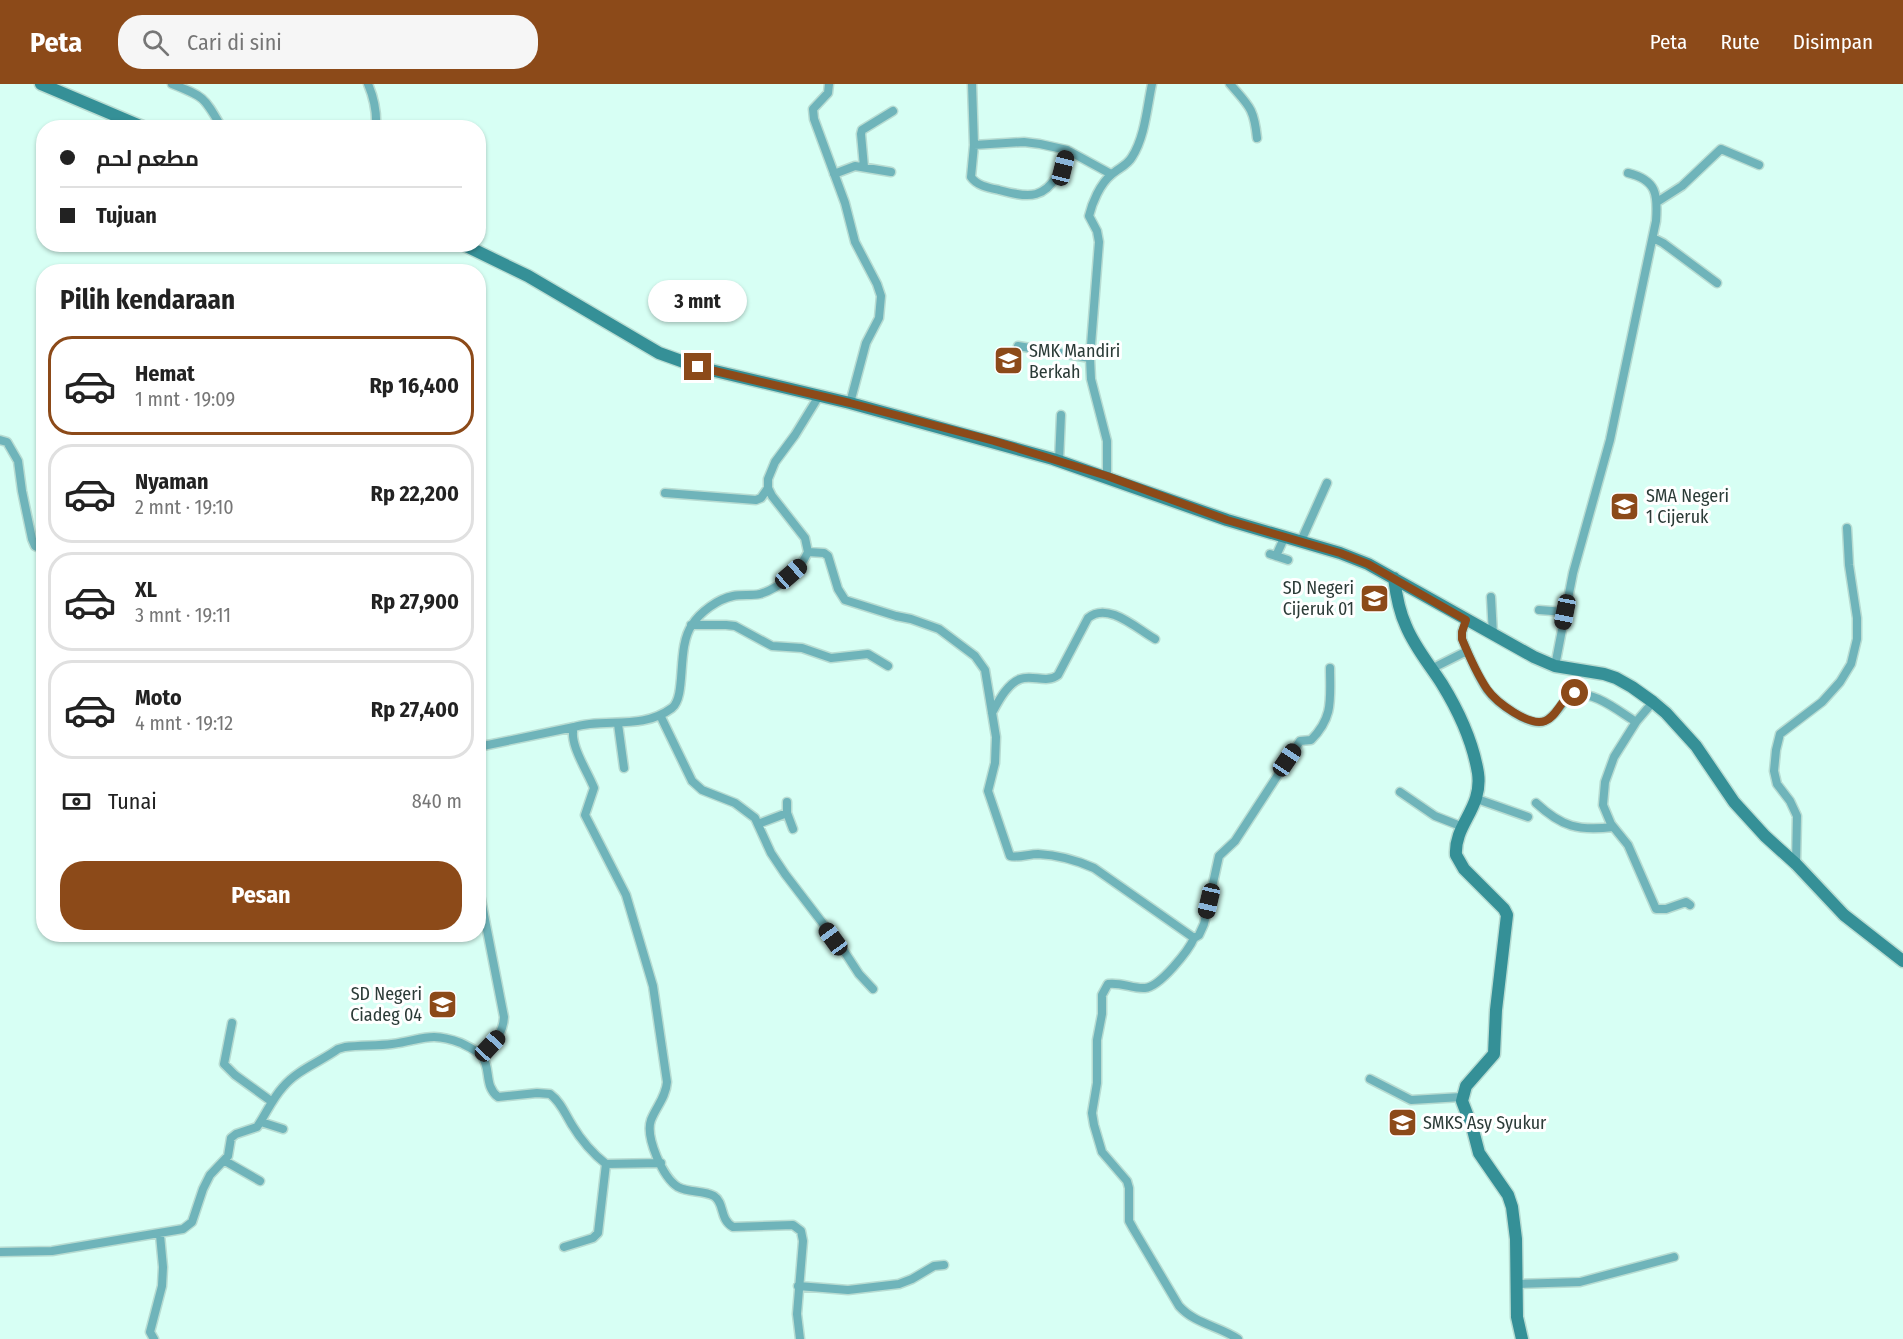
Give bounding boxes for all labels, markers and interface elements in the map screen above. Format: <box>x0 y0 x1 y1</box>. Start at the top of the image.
search box <box>118 15 538 69</box>
text: Peta <box>30 26 82 59</box>
icon: search <box>139 26 172 59</box>
text: Cari di sini <box>187 29 282 56</box>
text: Peta <box>1650 29 1687 55</box>
text: Rute <box>1720 29 1760 55</box>
text: Disimpan <box>1793 29 1873 55</box>
text: مطعم لحم <box>96 145 199 172</box>
car <box>1050 148 1076 188</box>
text: Tujuan <box>96 202 157 229</box>
callout: 3 mnt <box>648 280 748 322</box>
text: Pilih kendaraan <box>60 284 235 316</box>
text: 3 mnt <box>674 289 721 313</box>
place label: SMK Mandiri Berkah <box>1029 340 1120 383</box>
school or university icon: SMK Mandiri Berkah <box>992 345 1024 377</box>
route end <box>684 353 711 380</box>
icon: car <box>63 359 117 413</box>
text: Hemat <box>135 360 195 387</box>
text: Rp 16,400 <box>369 372 459 399</box>
text: 1 mnt · 19:09 <box>135 387 235 411</box>
icon: car <box>63 467 117 521</box>
text: Nyaman <box>135 468 208 495</box>
text: Rp 22,200 <box>371 480 459 507</box>
place label: SMA Negeri 1 Cijeruk <box>1646 485 1729 528</box>
school or university icon: SMA Negeri 1 Cijeruk <box>1609 490 1641 522</box>
text: 2 mnt · 19:10 <box>135 495 234 519</box>
car <box>772 555 810 593</box>
icon: car <box>63 575 117 629</box>
text: XL <box>135 576 157 603</box>
place label: SD Negeri Cijeruk 01 <box>1283 577 1354 620</box>
school or university icon: SD Negeri Cijeruk 01 <box>1359 582 1391 614</box>
text: Rp 27,900 <box>371 588 459 615</box>
car <box>1553 593 1577 631</box>
text: 3 mnt · 19:11 <box>135 603 231 627</box>
route start <box>1561 679 1588 706</box>
icon: car <box>63 683 117 737</box>
text: Moto <box>135 684 182 711</box>
text: Rp 27,400 <box>371 696 459 723</box>
text: 4 mnt · 19:12 <box>135 711 233 735</box>
car <box>1269 740 1305 780</box>
icon: cash <box>60 785 93 818</box>
text: Tunai <box>108 788 157 815</box>
text: 840 m <box>412 789 462 813</box>
button: Pesan <box>60 861 462 930</box>
car <box>1196 881 1222 921</box>
car <box>815 919 851 959</box>
place label: SD Negeri Ciadeg 04 <box>350 983 422 1026</box>
school or university icon: SD Negeri Ciadeg 04 <box>427 988 459 1020</box>
car <box>471 1027 509 1065</box>
school or university icon: SMKS Asy Syukur <box>1386 1107 1418 1139</box>
place label: SMKS Asy Syukur <box>1423 1112 1547 1134</box>

